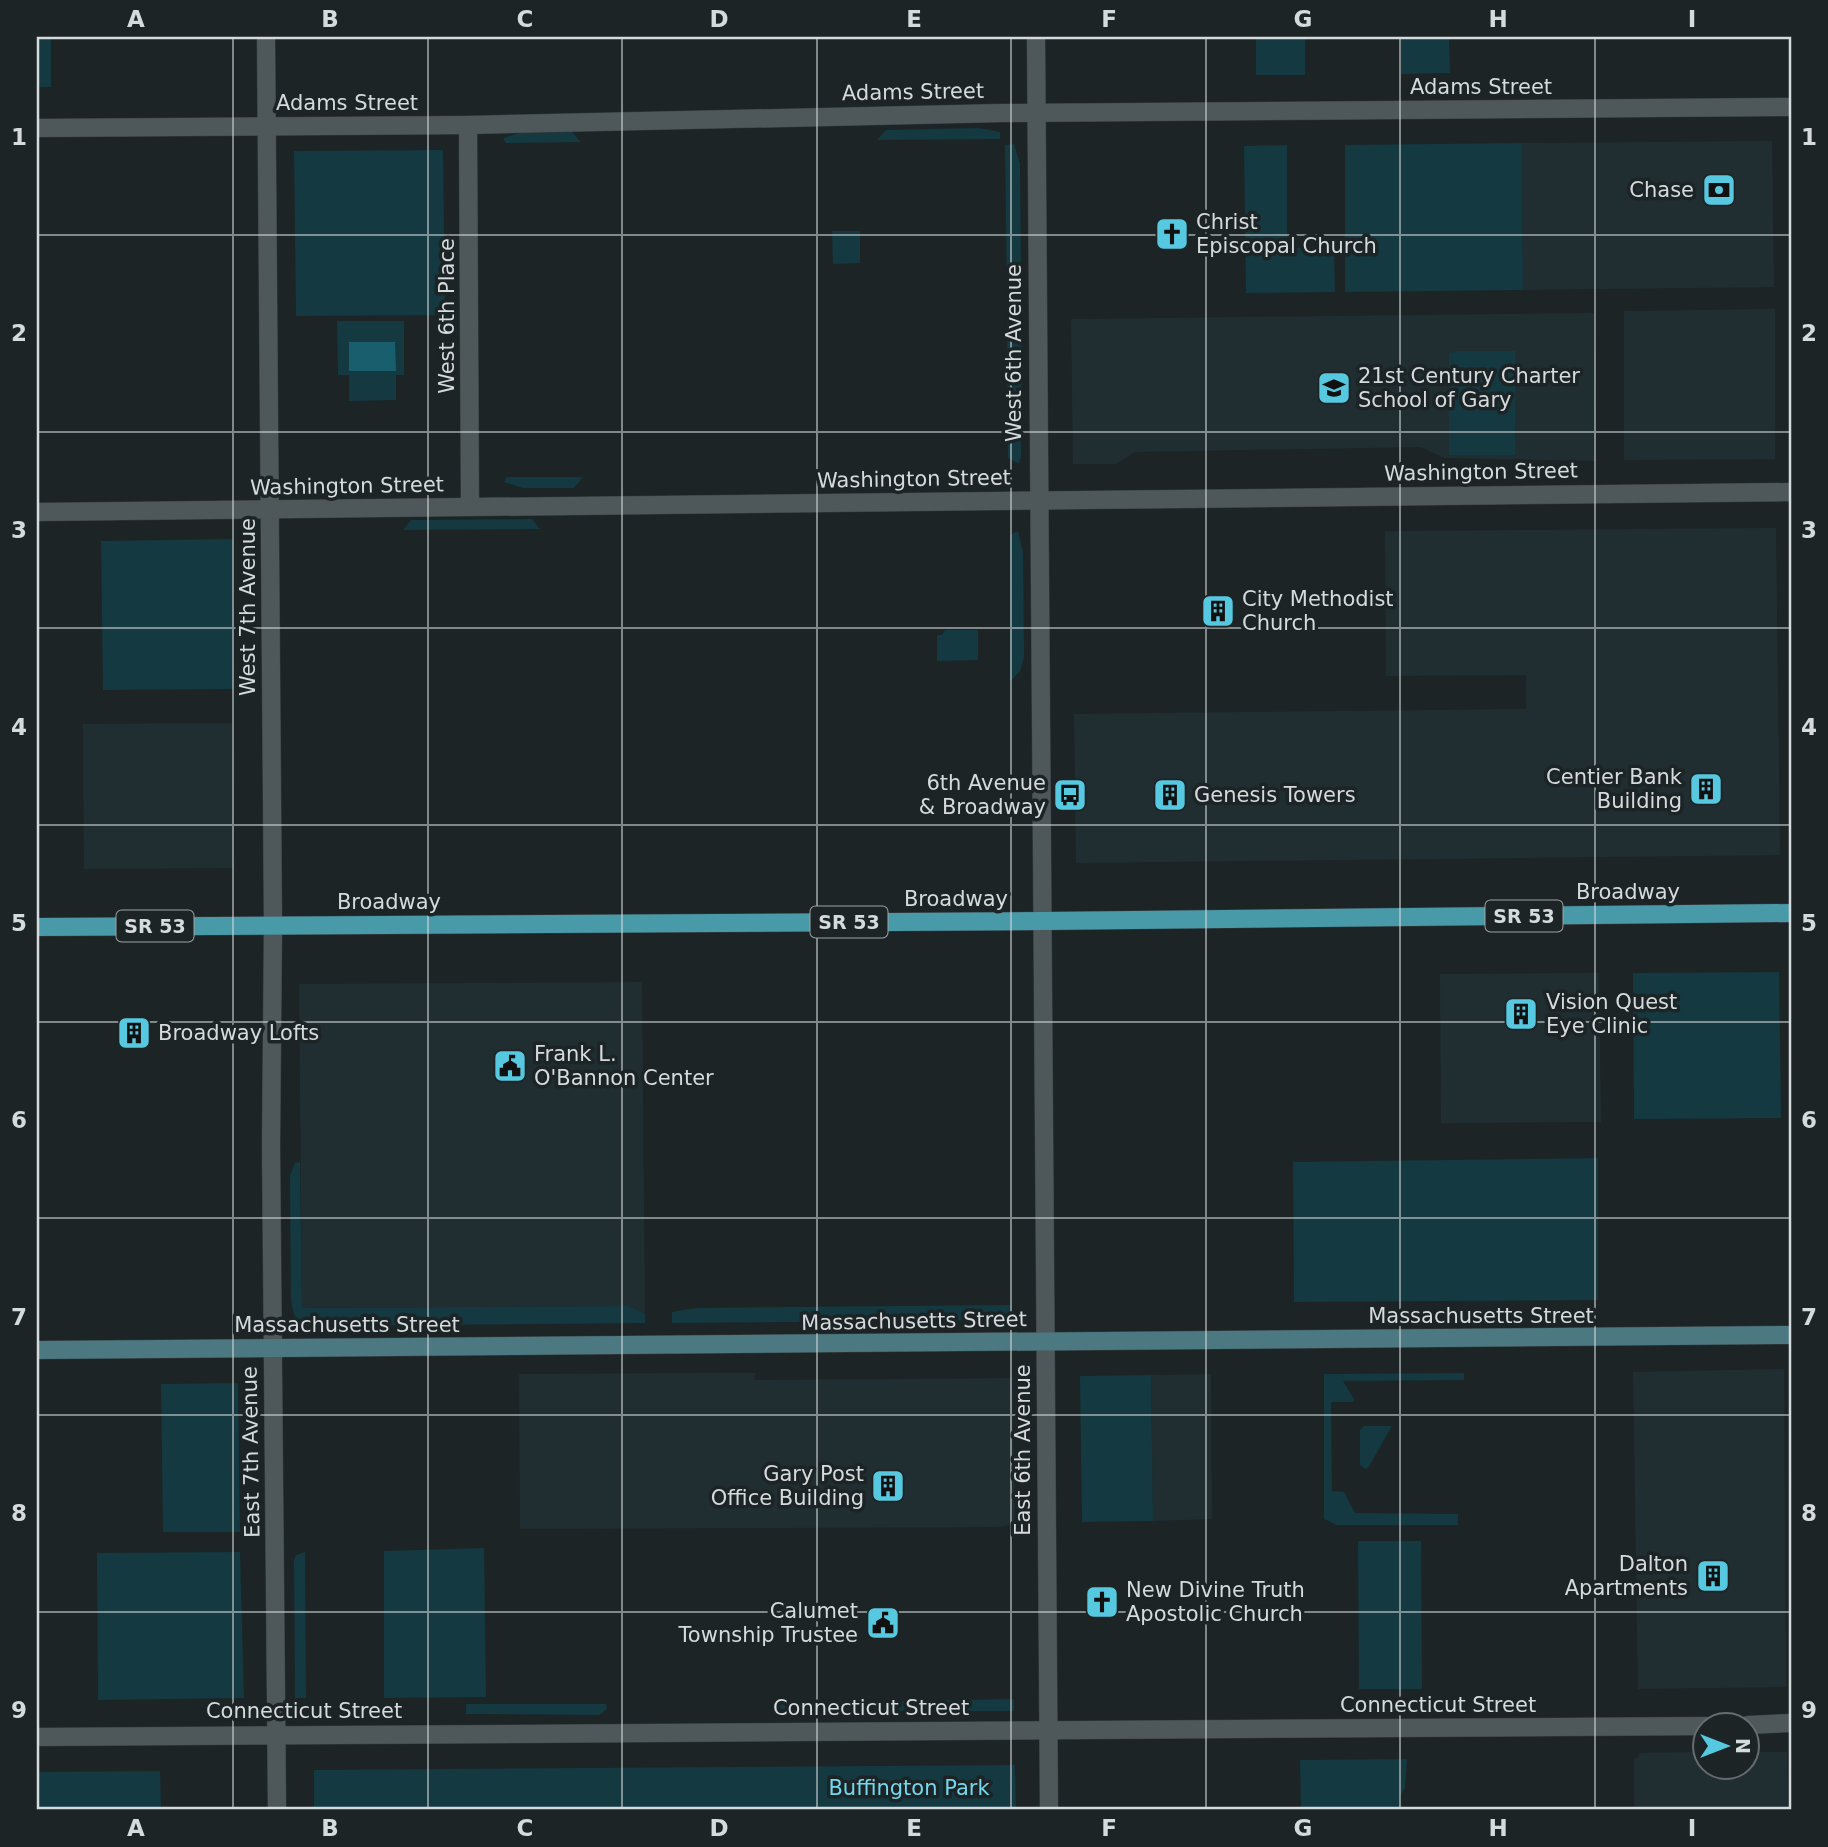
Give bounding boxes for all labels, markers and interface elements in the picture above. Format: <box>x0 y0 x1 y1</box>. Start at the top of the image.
text: A <box>127 6 145 32</box>
text: B <box>321 6 339 32</box>
text: C <box>517 6 533 32</box>
text: D <box>709 6 729 32</box>
text: E <box>906 6 922 32</box>
text: F <box>1101 6 1117 32</box>
text: G <box>1294 6 1312 32</box>
text: H <box>1488 6 1508 32</box>
text: I <box>1688 6 1696 32</box>
street label: Adams Street <box>1410 75 1552 99</box>
street label: Adams Street <box>842 79 984 105</box>
street label: Adams Street <box>276 91 418 115</box>
text: 1 <box>11 124 27 150</box>
text: 1 <box>1801 124 1817 150</box>
bank icon: Chase <box>1700 171 1738 209</box>
place label: Chase <box>1629 178 1694 202</box>
place label: Christ Episcopal Church <box>1196 210 1377 258</box>
church icon: Christ Episcopal Church <box>1153 215 1191 253</box>
street label: West 6th Place <box>435 238 459 394</box>
street label: West 6th Avenue <box>1002 264 1026 442</box>
text: 2 <box>11 320 27 346</box>
text: 2 <box>1801 320 1817 346</box>
place label: 21st Century Charter School of Gary <box>1358 364 1580 412</box>
school or university icon: 21st Century Charter School of Gary <box>1315 369 1353 407</box>
street label: Washington Street <box>1384 458 1578 486</box>
street label: Washington Street <box>817 465 1011 493</box>
street label: Washington Street <box>250 472 444 500</box>
text: 3 <box>11 517 27 543</box>
text: 3 <box>1801 517 1817 543</box>
street label: West 7th Avenue <box>236 518 260 696</box>
place label: City Methodist Church <box>1242 587 1394 635</box>
building icon: City Methodist Church <box>1199 592 1237 630</box>
text: 4 <box>11 714 27 740</box>
text: 4 <box>1801 714 1817 740</box>
place label: Centier Bank Building <box>1546 765 1683 813</box>
building icon: Centier Bank Building <box>1687 770 1725 808</box>
place label: 6th Avenue & Broadway <box>919 771 1046 819</box>
bus stop icon: 6th Avenue & Broadway <box>1051 776 1089 814</box>
building icon: Genesis Towers <box>1151 776 1189 814</box>
place label: Genesis Towers <box>1194 783 1356 807</box>
street label: Broadway <box>1576 880 1680 904</box>
street label: Broadway <box>904 887 1008 911</box>
street label: Broadway <box>337 890 441 914</box>
road number: SR 53 <box>1486 900 1562 932</box>
road number: SR 53 <box>810 906 888 938</box>
text: 5 <box>11 910 27 936</box>
road number: SR 53 <box>116 910 194 942</box>
text: 5 <box>1801 910 1817 936</box>
place label: Vision Quest Eye Clinic <box>1546 990 1677 1038</box>
building icon: Vision Quest Eye Clinic <box>1502 995 1540 1033</box>
building icon: Broadway Lofts <box>115 1014 153 1052</box>
place label: Broadway Lofts <box>158 1021 319 1045</box>
place label: Frank L. O'Bannon Center <box>534 1042 714 1090</box>
public building icon: Frank L. O'Bannon Center <box>491 1047 529 1085</box>
text: 6 <box>11 1107 27 1133</box>
text: 6 <box>1801 1107 1817 1133</box>
text: 7 <box>11 1304 27 1330</box>
street label: Massachusetts Street <box>1368 1304 1594 1328</box>
text: 7 <box>1801 1304 1817 1330</box>
street label: Massachusetts Street <box>801 1307 1027 1335</box>
street label: Massachusetts Street <box>234 1313 460 1337</box>
street label: East 6th Avenue <box>1011 1364 1035 1536</box>
street label: East 7th Avenue <box>238 1366 264 1538</box>
place label: Gary Post Office Building <box>711 1462 864 1510</box>
building icon: Gary Post Office Building <box>869 1467 907 1505</box>
text: 8 <box>11 1500 27 1526</box>
text: 8 <box>1801 1500 1817 1526</box>
place label: Dalton Apartments <box>1565 1552 1688 1600</box>
building icon: Dalton Apartments <box>1694 1557 1732 1595</box>
place label: New Divine Truth Apostolic Church <box>1126 1578 1305 1626</box>
church icon: New Divine Truth Apostolic Church <box>1083 1583 1121 1621</box>
place label: Calumet Township Trustee <box>678 1599 858 1647</box>
public building icon: Calumet Township Trustee <box>864 1604 902 1642</box>
street label: Connecticut Street <box>1340 1693 1536 1717</box>
street label: Connecticut Street <box>773 1696 969 1720</box>
text: 9 <box>11 1697 27 1723</box>
text: 9 <box>1801 1697 1817 1723</box>
street label: Connecticut Street <box>206 1699 402 1723</box>
north arrow <box>1692 1710 1762 1780</box>
text: N <box>1732 1738 1754 1754</box>
park label: Buffington Park <box>828 1776 990 1800</box>
text: A <box>127 1815 145 1841</box>
text: B <box>321 1815 339 1841</box>
text: C <box>517 1815 533 1841</box>
text: D <box>709 1815 729 1841</box>
text: E <box>906 1815 922 1841</box>
text: F <box>1101 1815 1117 1841</box>
text: G <box>1294 1815 1312 1841</box>
text: H <box>1488 1815 1508 1841</box>
text: I <box>1688 1815 1696 1841</box>

